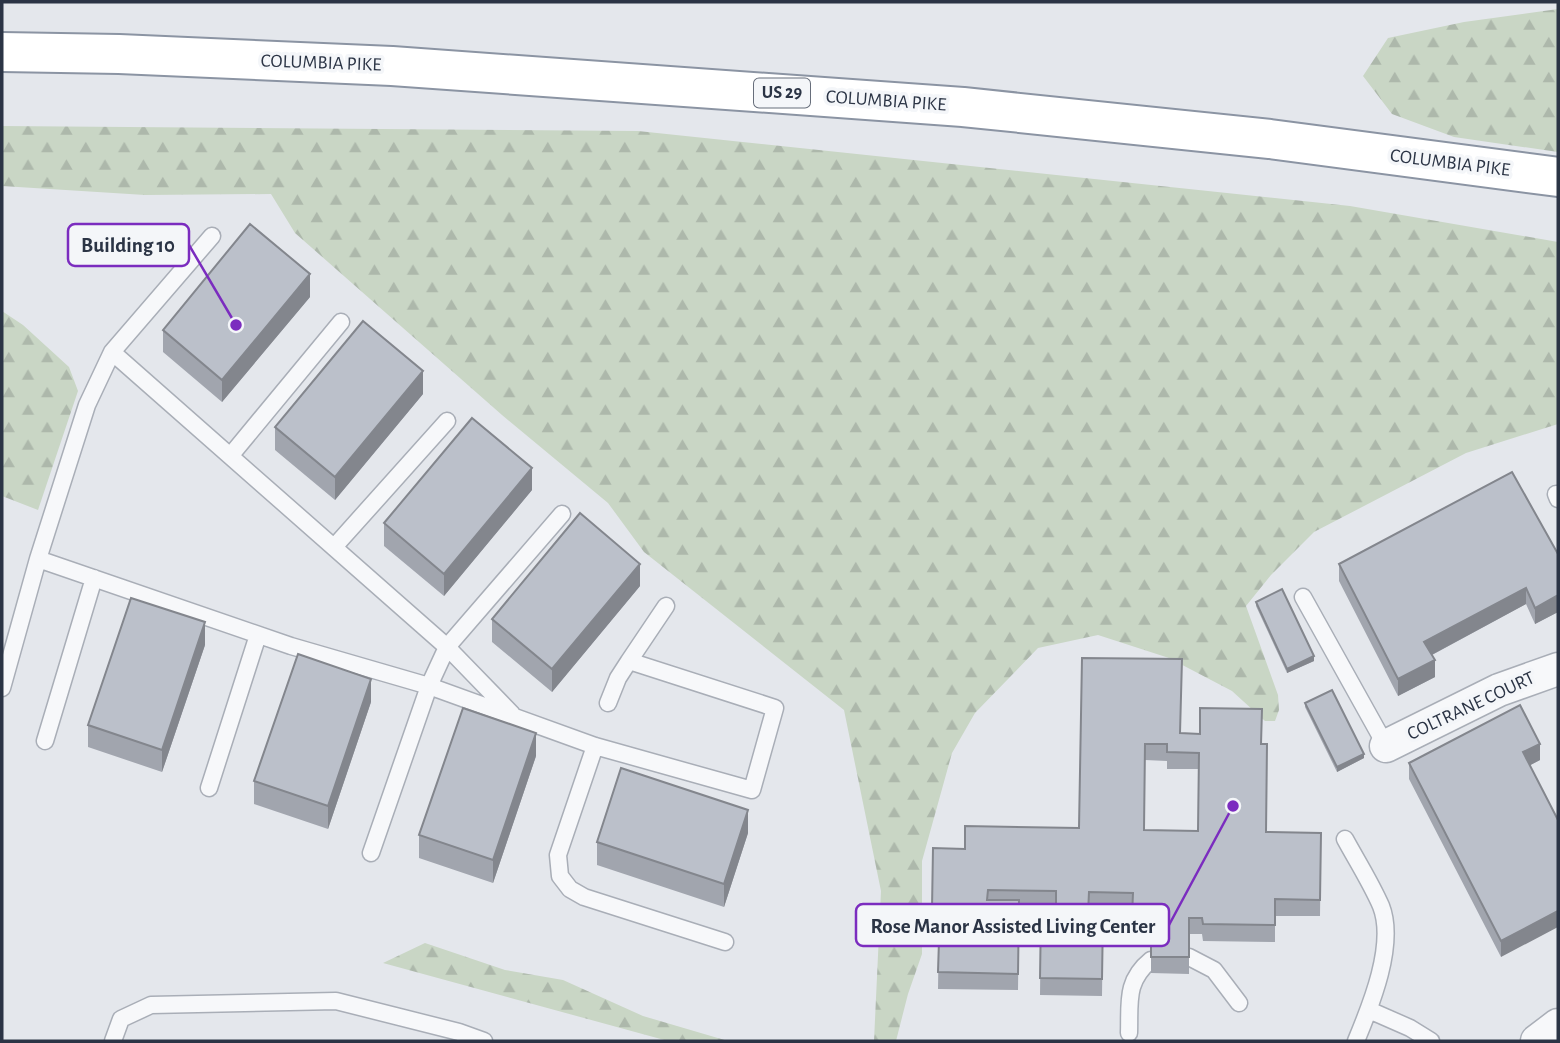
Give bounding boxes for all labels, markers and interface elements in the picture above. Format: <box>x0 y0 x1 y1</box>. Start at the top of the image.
street label: COLUMBIA PIKE <box>260 51 382 75</box>
road number: US 29 <box>754 78 810 108</box>
street label: COLUMBIA PIKE <box>825 87 947 115</box>
street label: COLUMBIA PIKE <box>1389 146 1511 180</box>
callout: Building 10 <box>68 224 189 266</box>
text: Building 10 <box>81 235 175 256</box>
street label: COLTRANE COURT <box>1404 668 1538 744</box>
callout: Rose Manor Assisted Living Center <box>856 904 1169 946</box>
text: Rose Manor Assisted Living Center <box>871 916 1156 937</box>

